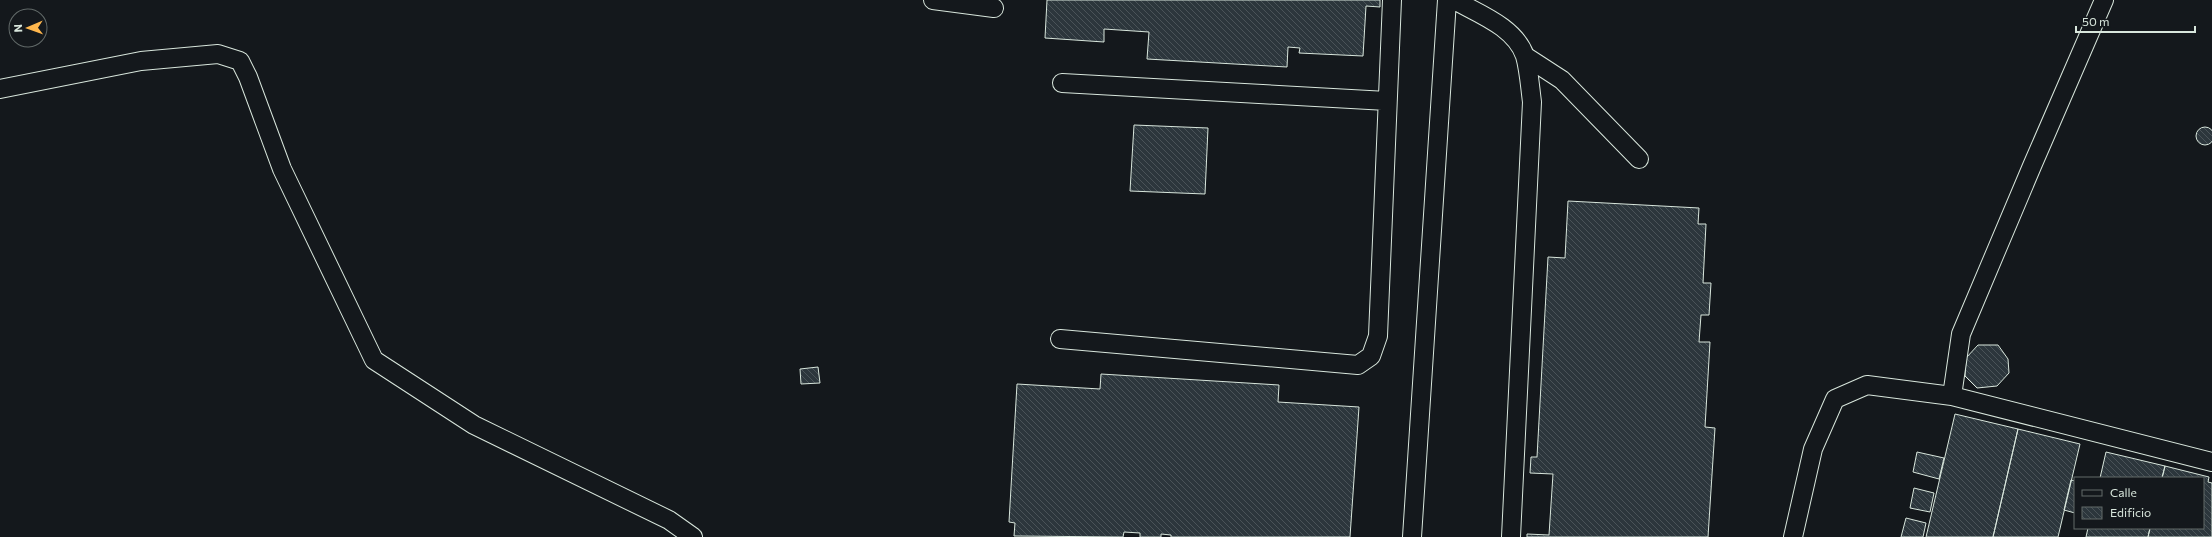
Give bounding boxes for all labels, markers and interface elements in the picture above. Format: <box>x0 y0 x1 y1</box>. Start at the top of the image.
north arrow <box>8 8 48 48</box>
scale bar <box>2076 8 2195 34</box>
text: 50 m <box>2082 14 2110 28</box>
text: N <box>11 24 24 33</box>
legend <box>2074 477 2204 529</box>
text: Calle <box>2110 485 2137 499</box>
text: Edificio <box>2110 505 2151 519</box>

